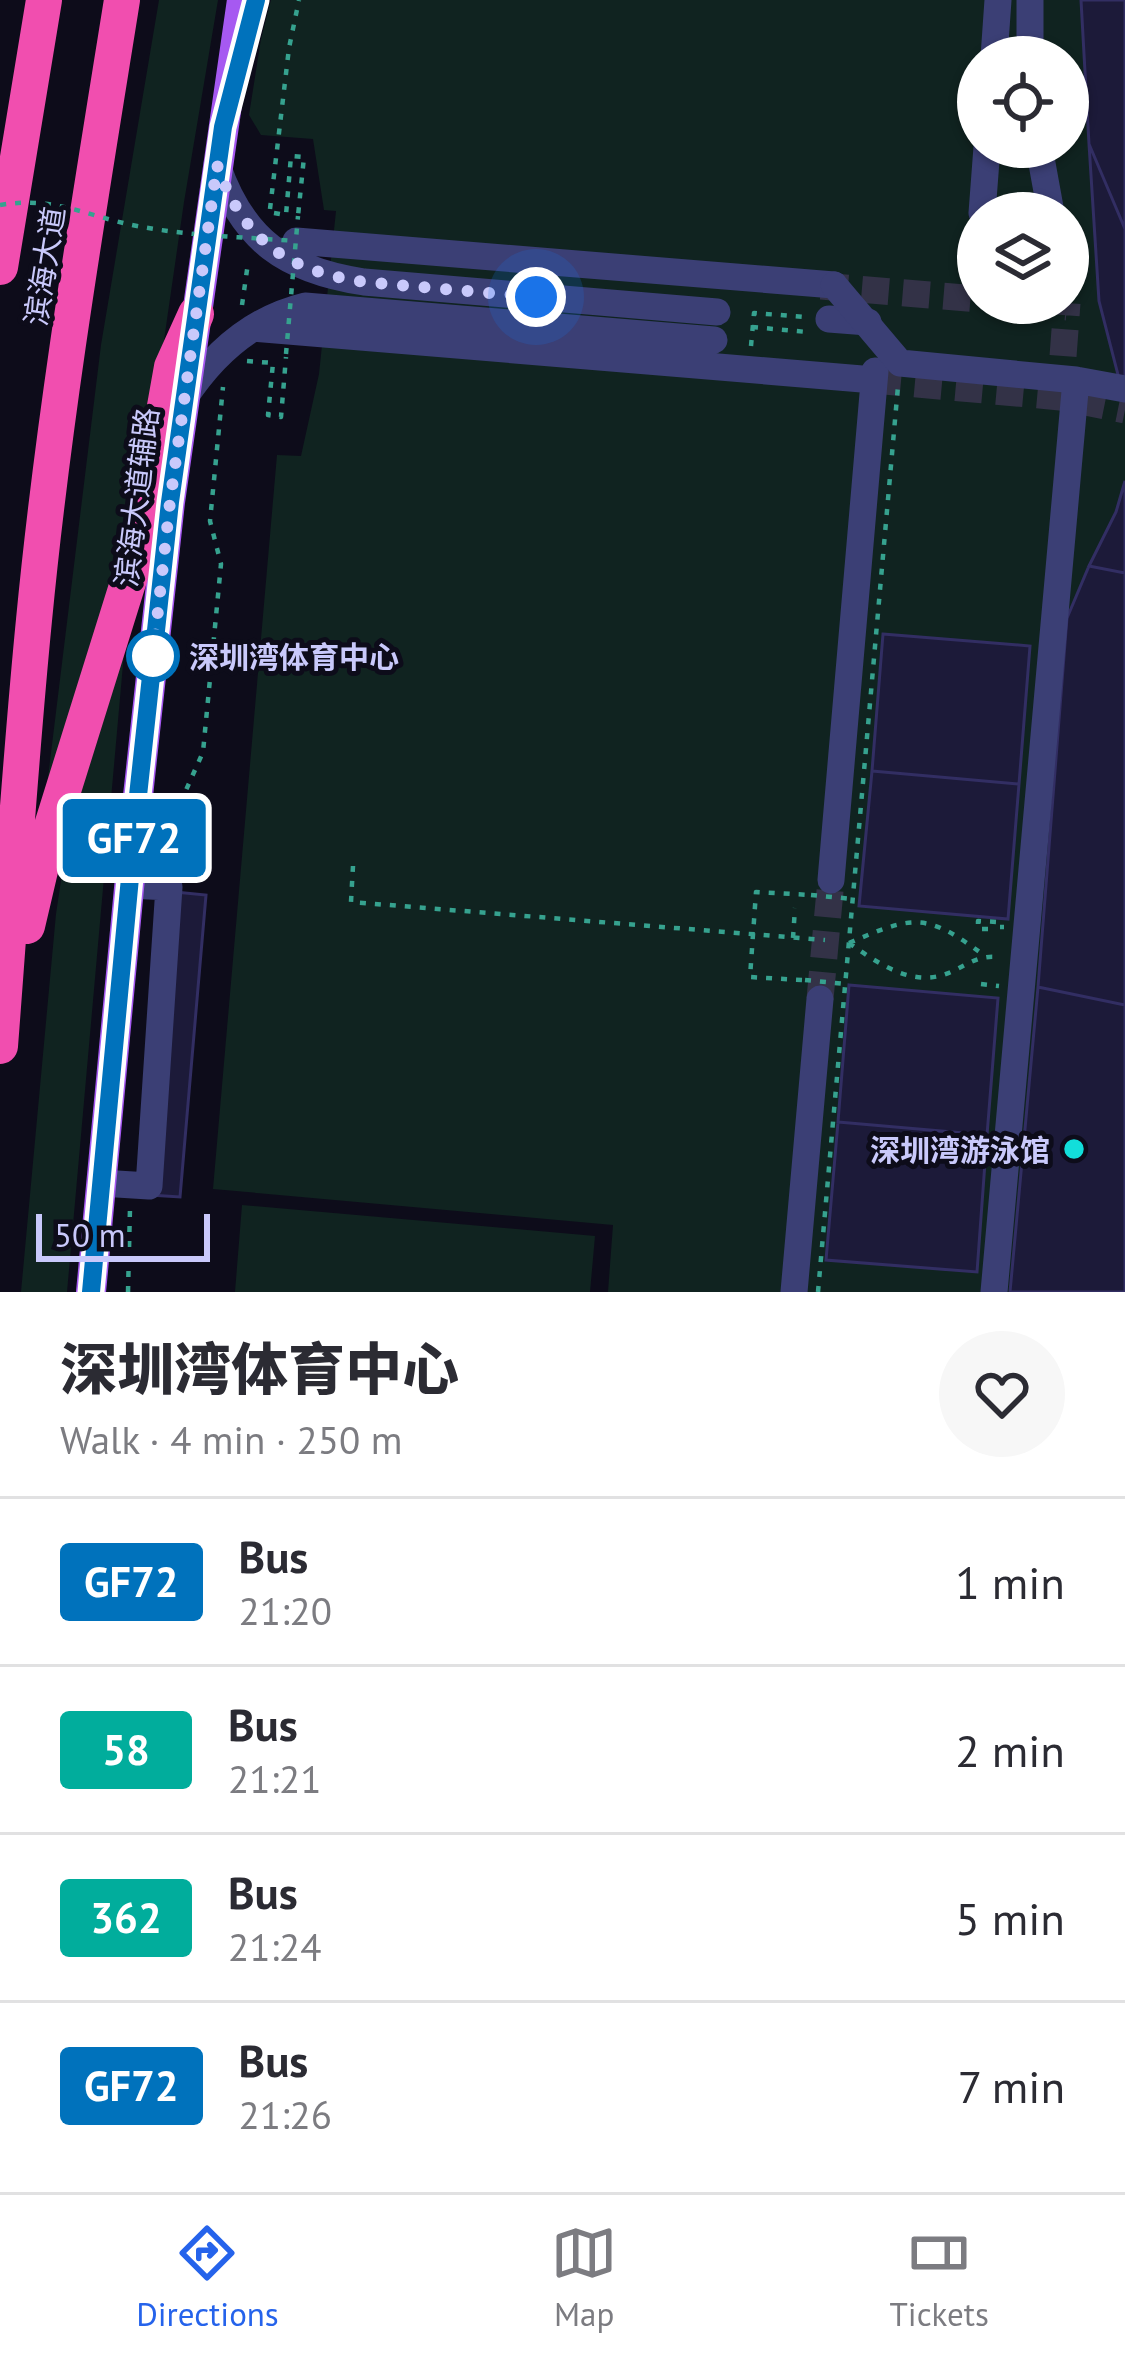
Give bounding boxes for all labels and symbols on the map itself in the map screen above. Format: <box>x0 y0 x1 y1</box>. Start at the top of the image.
street label: 滨海大道 <box>15 204 73 328</box>
your location <box>506 267 566 327</box>
street label: 滨海大道辅路 <box>106 405 166 589</box>
marker: 深圳湾体育中心 <box>128 631 178 681</box>
place label: 深圳湾体育中心 <box>189 637 399 676</box>
line badge: GF72 <box>50 799 218 877</box>
place label: 深圳湾游泳馆 <box>870 1130 1050 1169</box>
marker: 深圳湾游泳馆 <box>1061 1136 1087 1162</box>
scale bar <box>36 1208 210 1261</box>

